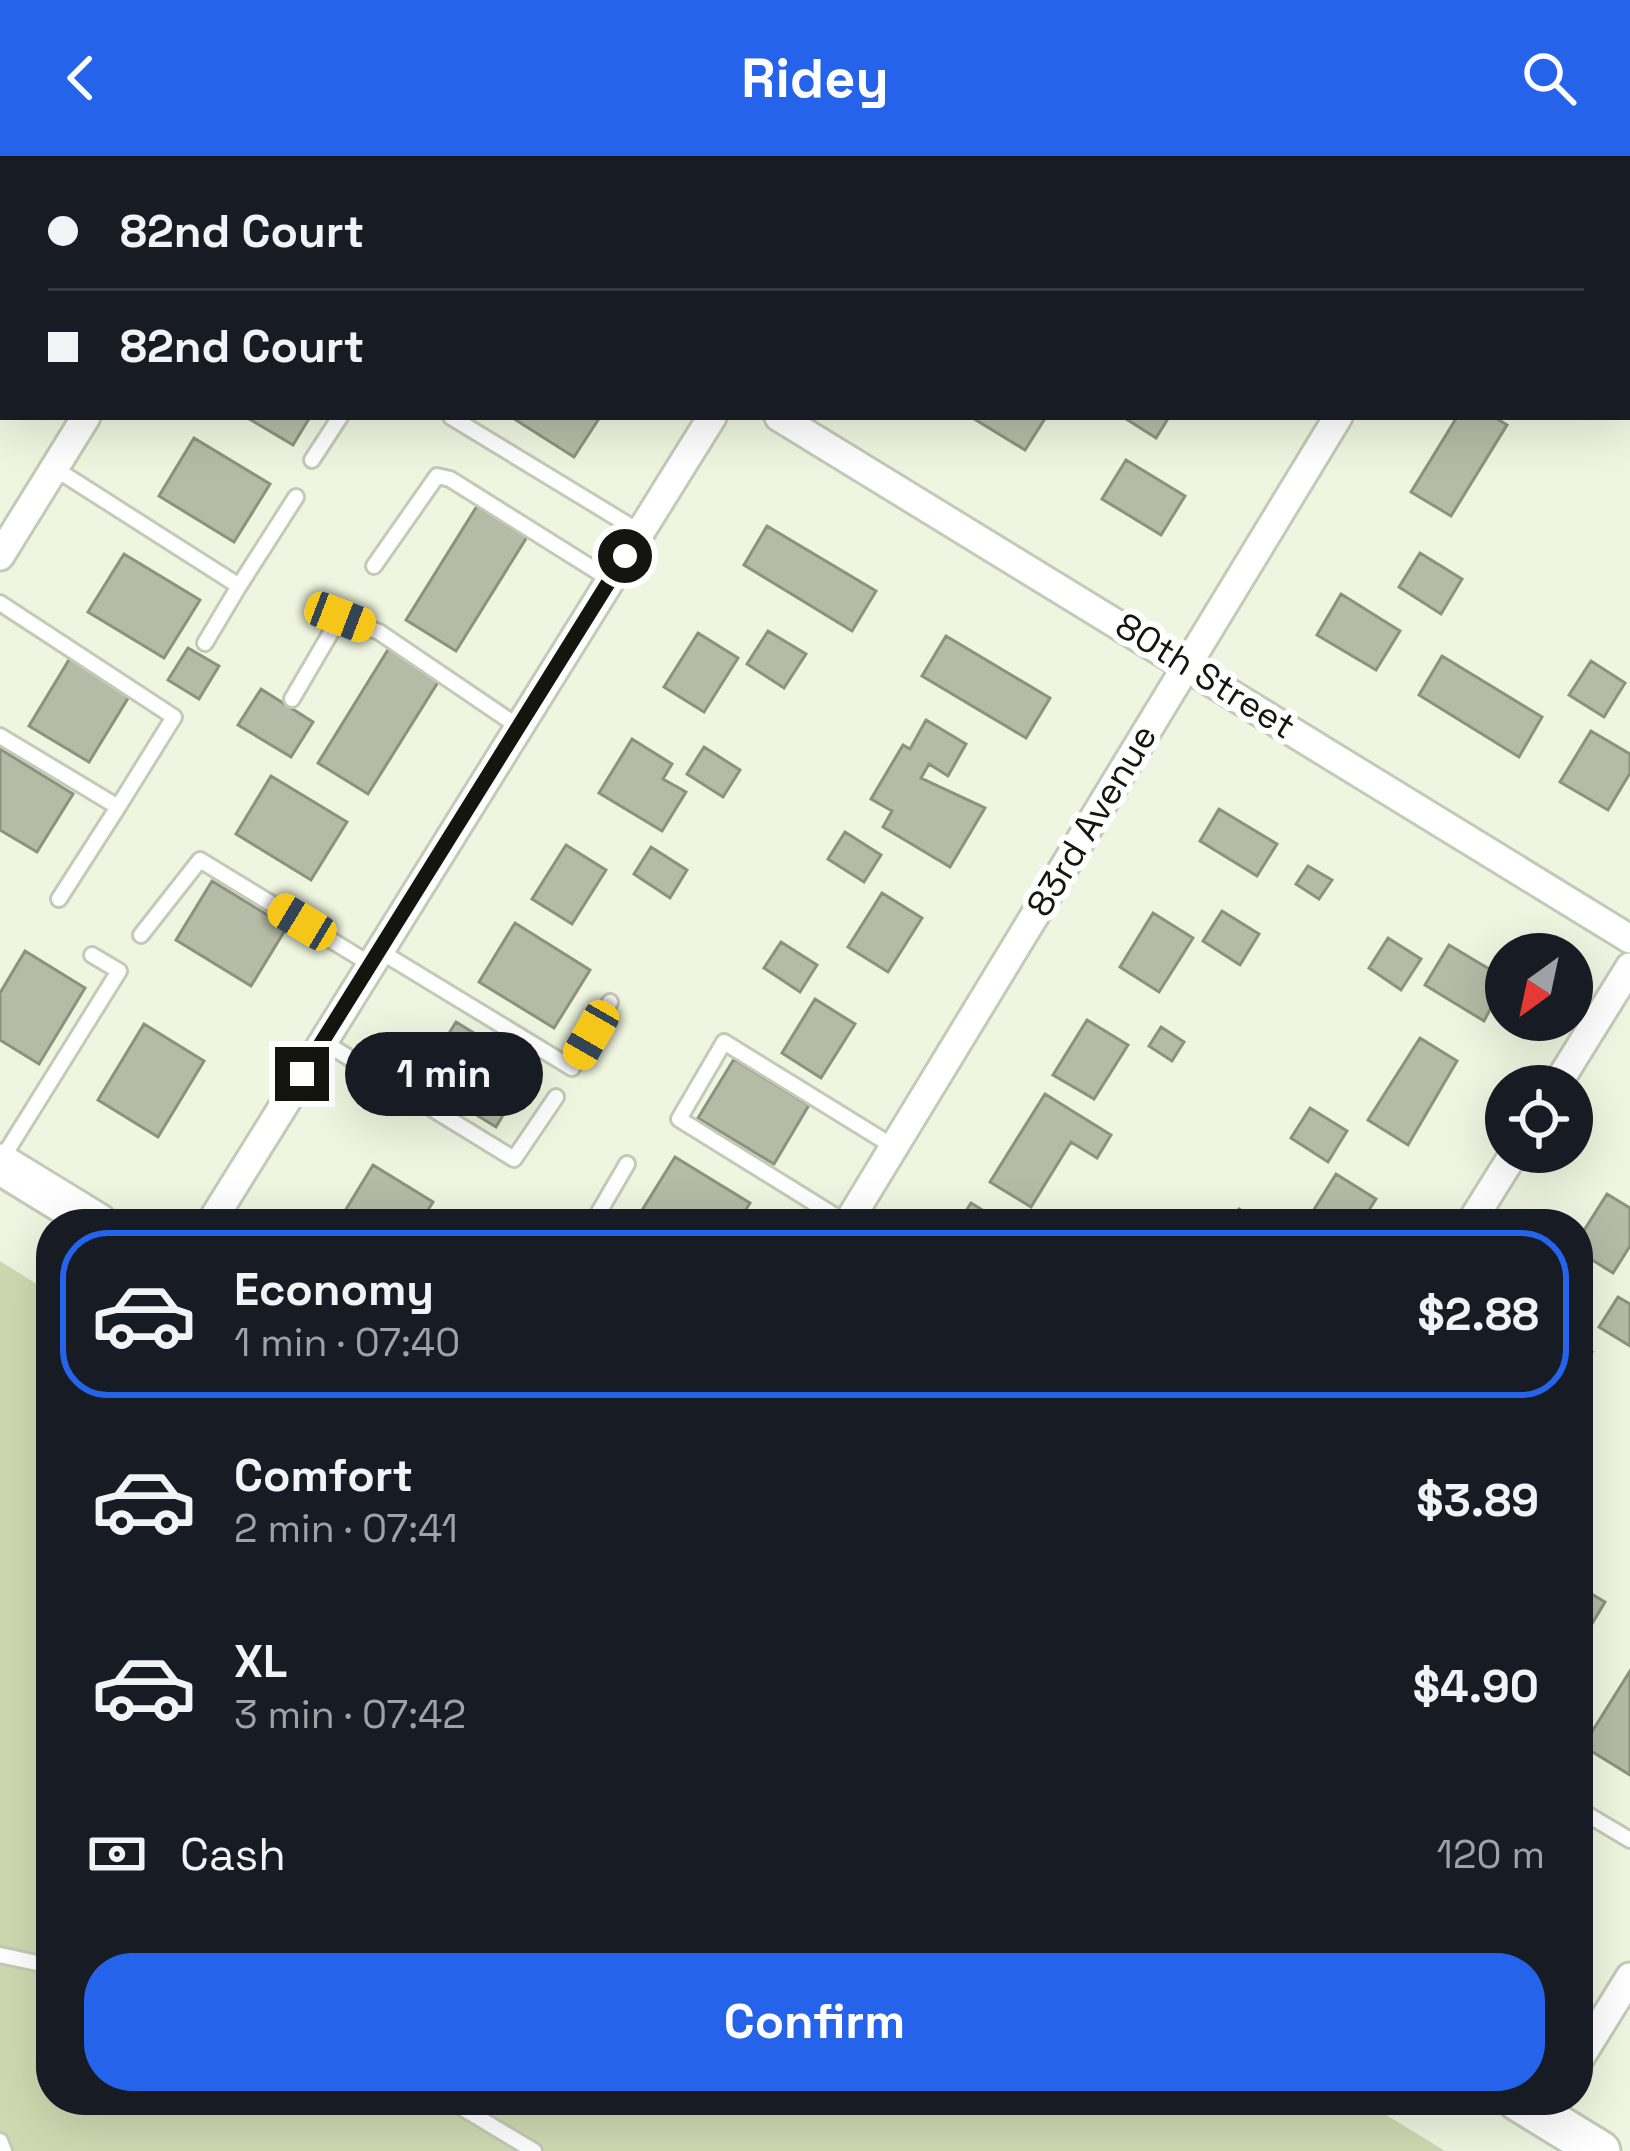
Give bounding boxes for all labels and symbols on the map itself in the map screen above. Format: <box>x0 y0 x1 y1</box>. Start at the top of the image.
route start <box>598 529 652 583</box>
car <box>300 587 380 647</box>
street label: 80th Street <box>1107 602 1304 749</box>
street label: 83rd Avenue <box>1016 716 1167 925</box>
car <box>262 888 342 956</box>
north arrow <box>1485 933 1593 1041</box>
car <box>557 995 625 1075</box>
callout: 1 min <box>344 1032 542 1116</box>
route end <box>275 1047 329 1101</box>

